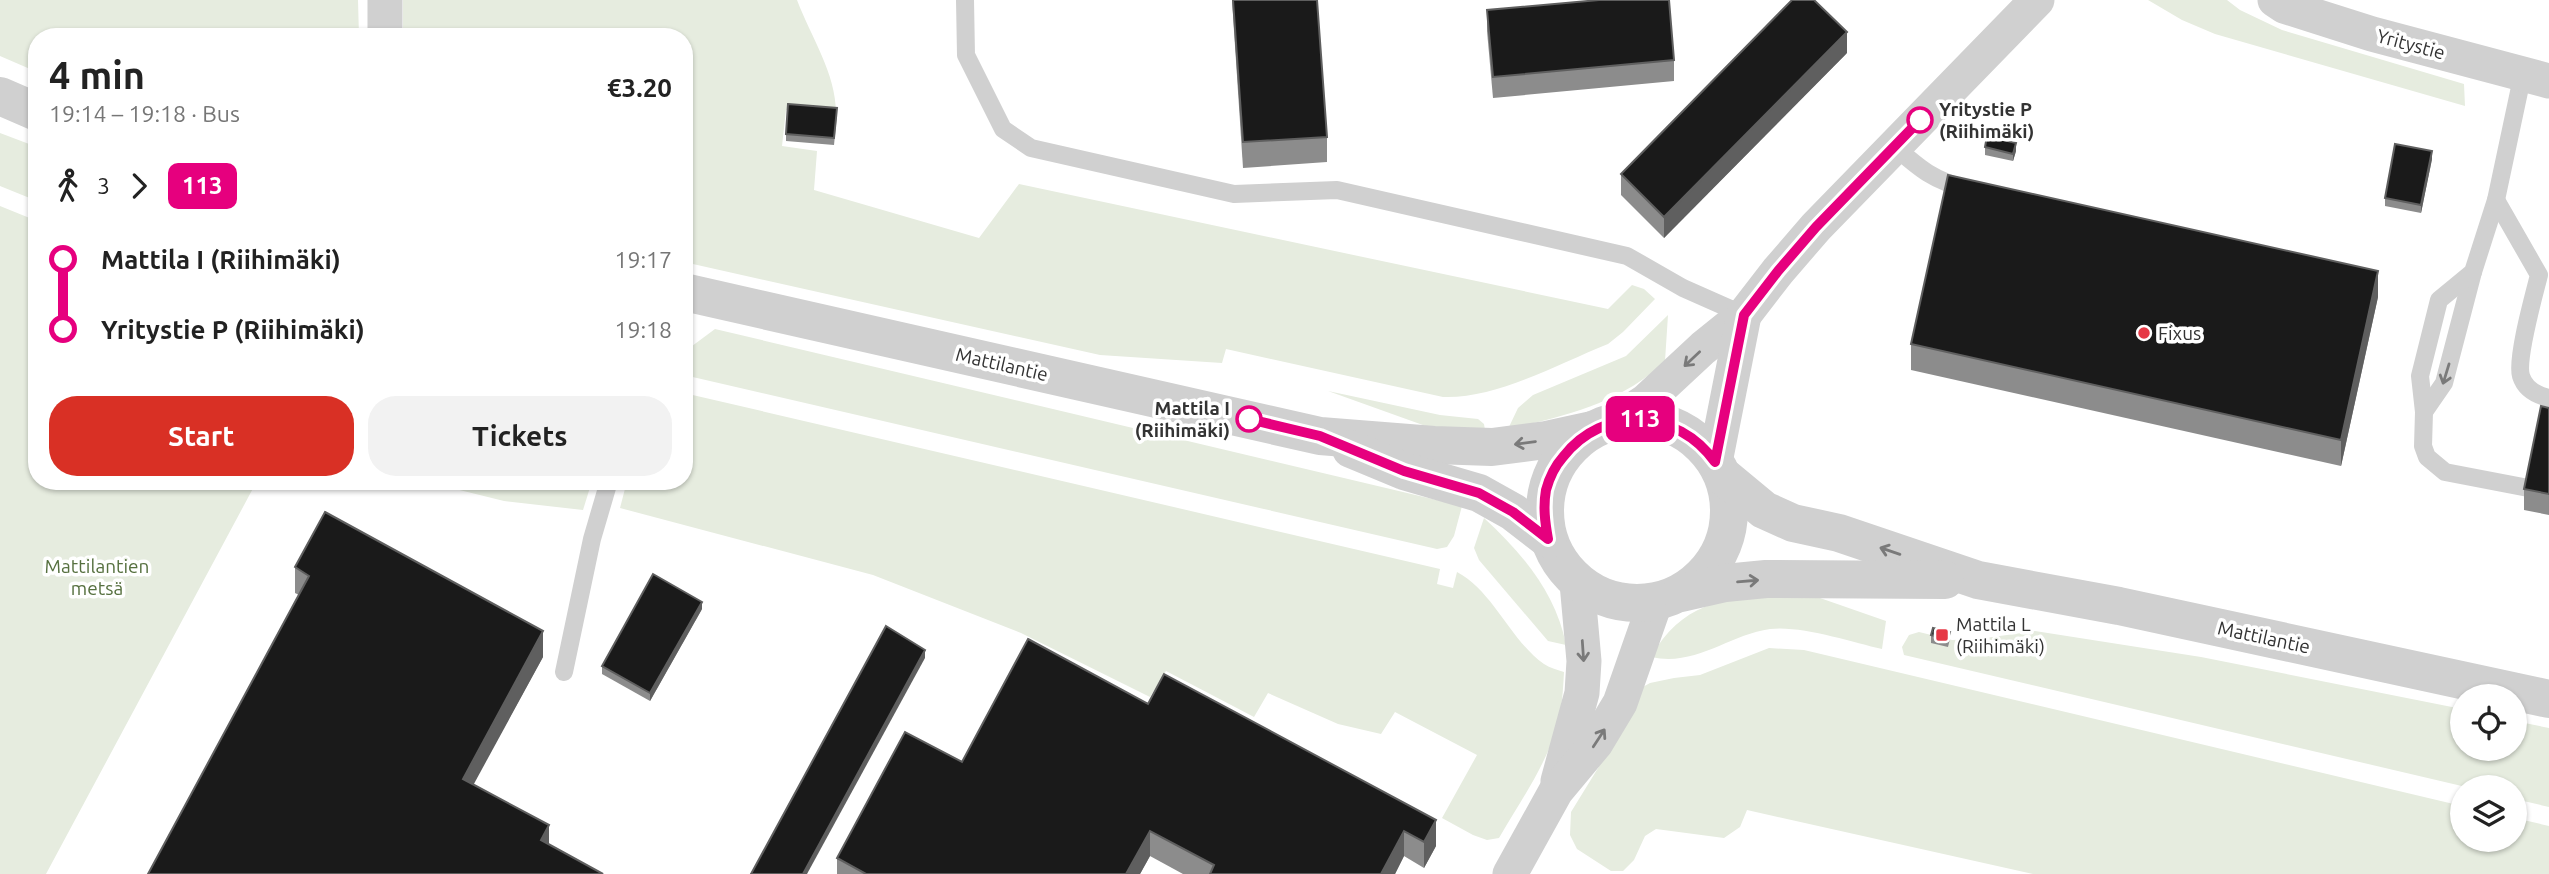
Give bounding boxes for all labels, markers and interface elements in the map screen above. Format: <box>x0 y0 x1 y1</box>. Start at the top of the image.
street label: Yritystie <box>2374 24 2448 64</box>
text: 4 min <box>49 54 145 96</box>
text: €3.20 <box>607 73 672 102</box>
place label: Yritystie P (Riihimäki) <box>1939 98 2034 142</box>
text: 19:14 – 19:18 · Bus <box>49 101 240 126</box>
marker: Yritystie P (Riihimäki) <box>1907 107 1933 133</box>
icon: walk <box>49 167 87 205</box>
icon: forward <box>120 167 158 205</box>
text: 113 <box>182 172 223 199</box>
text: 3 <box>97 173 110 198</box>
text: Mattila I (Riihimäki) <box>101 245 341 274</box>
text: 19:17 <box>614 247 672 272</box>
text: Yritystie P (Riihimäki) <box>101 315 365 344</box>
text: 19:18 <box>614 317 672 342</box>
place label: Fixus <box>2158 322 2201 344</box>
marker: Fixus <box>2136 325 2152 341</box>
street label: Mattilantie <box>954 343 1050 385</box>
one-way arrow <box>1684 350 1701 367</box>
one-way arrow <box>2438 362 2451 384</box>
button: Start <box>49 396 354 476</box>
button: Tickets <box>368 396 672 476</box>
line badge: 113 <box>1600 396 1680 442</box>
place label: Mattila I (Riihimäki) <box>1135 397 1230 441</box>
text: 113 <box>1620 405 1660 432</box>
marker: Mattila I (Riihimäki) <box>1236 406 1262 432</box>
one-way arrow <box>1515 436 1537 449</box>
one-way arrow <box>1880 543 1902 556</box>
park label: Mattilantien metsä <box>45 555 149 599</box>
one-way arrow <box>1736 574 1758 587</box>
place label: Mattila L (Riihimäki) <box>1956 613 2045 657</box>
street label: Mattilantie <box>2216 616 2312 658</box>
marker: Mattila L (Riihimäki) <box>1934 627 1950 643</box>
one-way arrow <box>1577 639 1590 661</box>
map controls <box>2450 684 2527 852</box>
button: locate <box>2450 684 2527 761</box>
one-way arrow <box>1591 729 1606 748</box>
button: layers <box>2450 775 2527 852</box>

